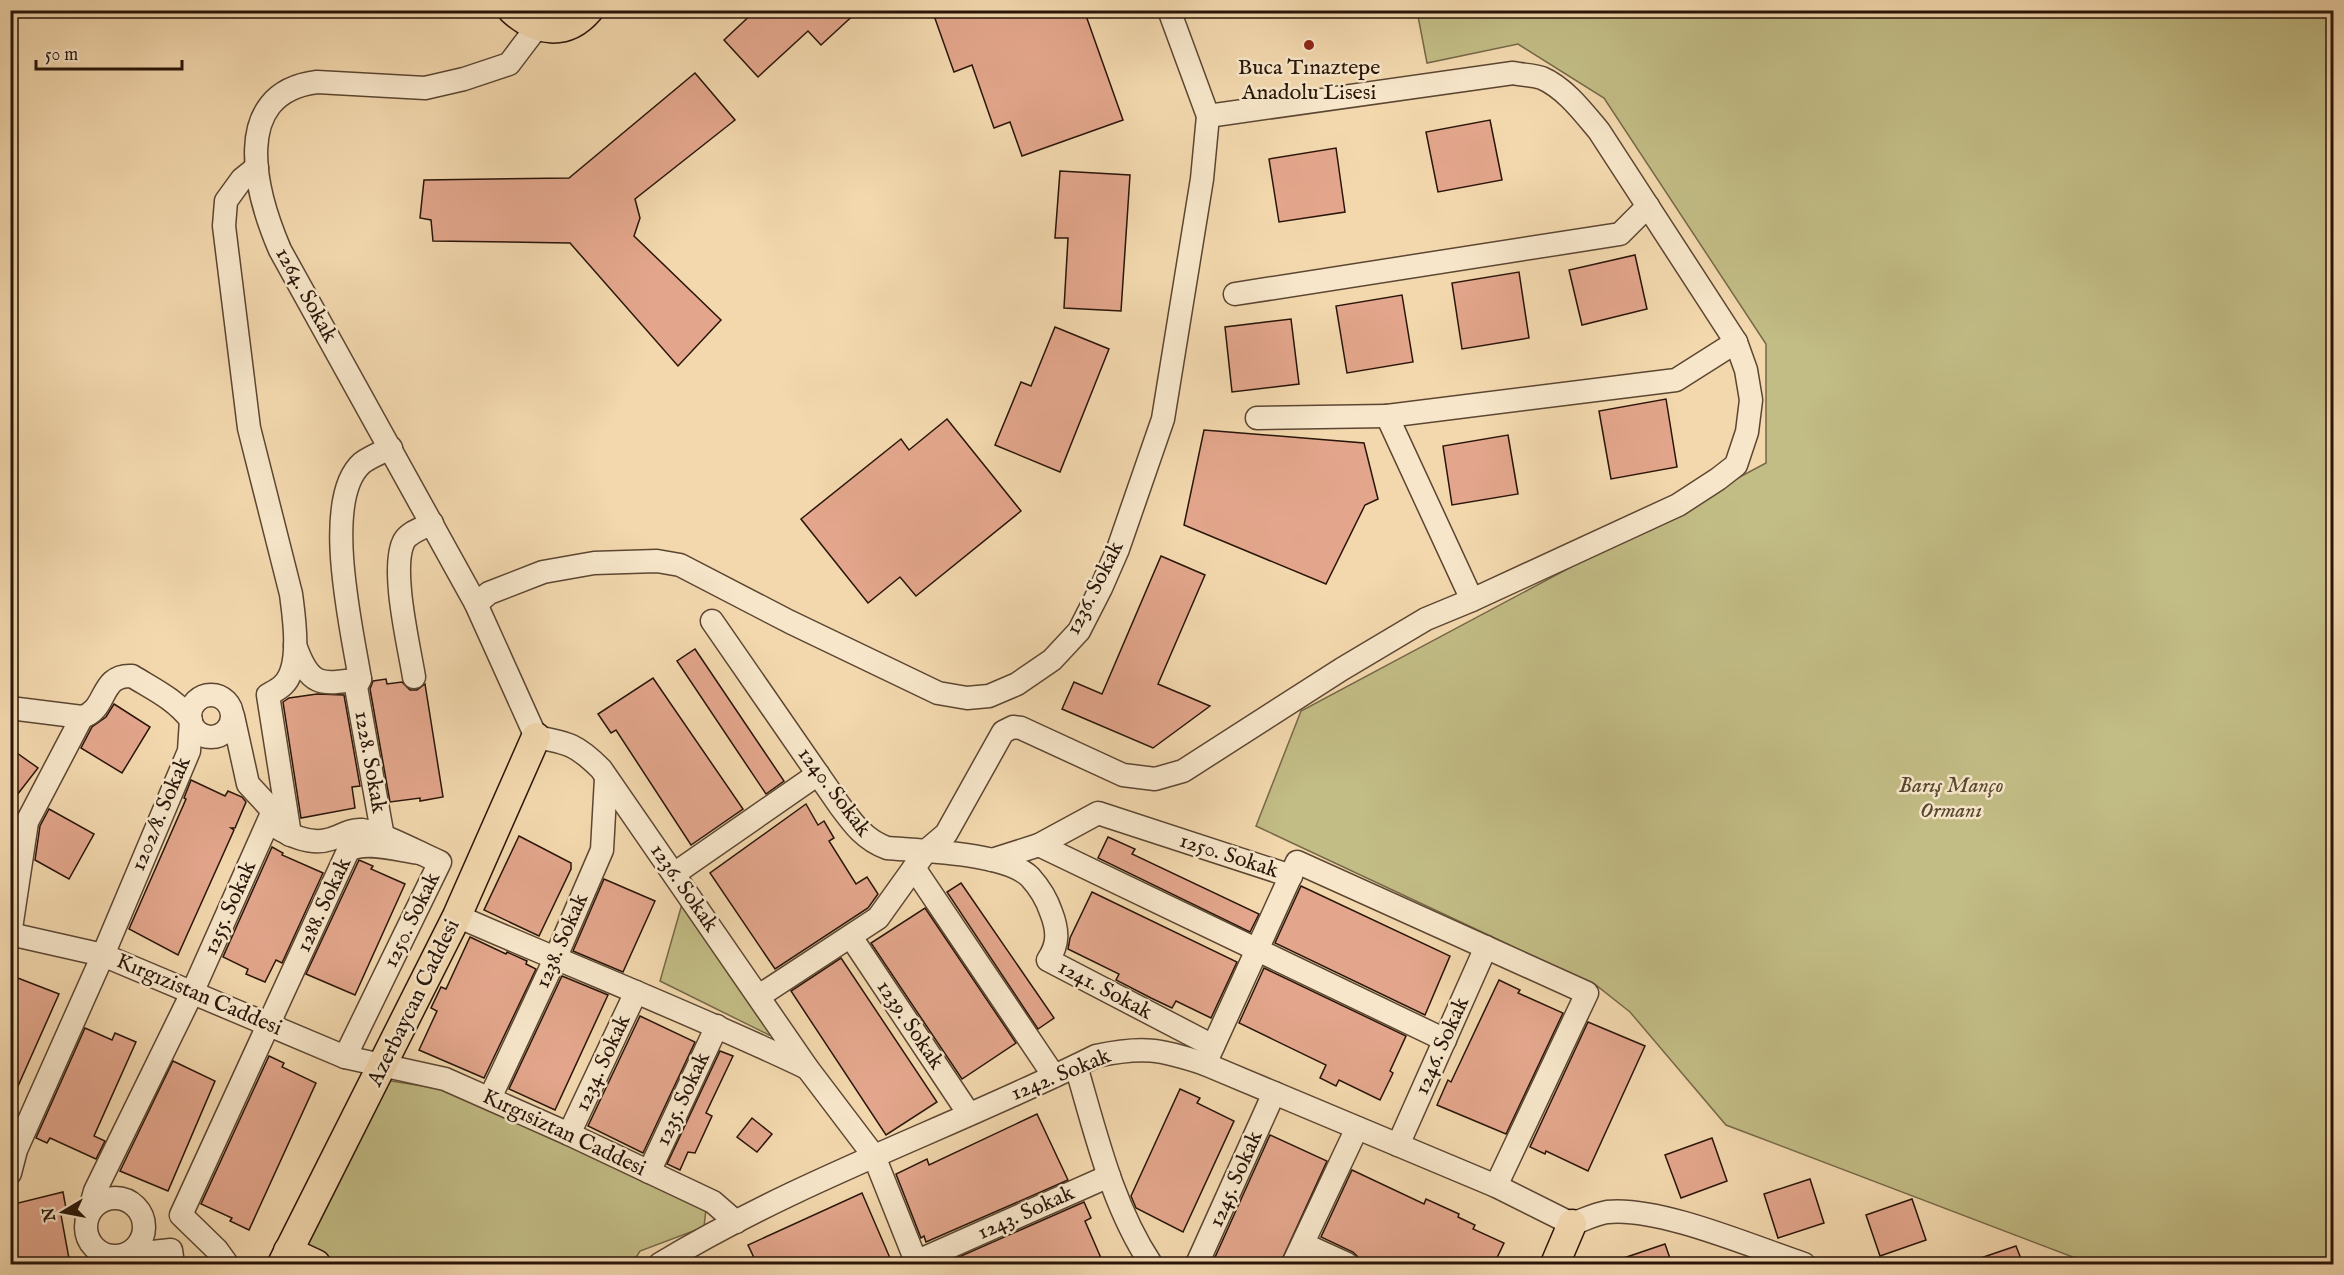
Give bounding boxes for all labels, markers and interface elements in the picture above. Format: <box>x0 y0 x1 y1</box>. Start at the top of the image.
scale bar <box>36 33 182 71</box>
marker: Buca Tınaztepe Anadolu Lisesi <box>1302 38 1316 52</box>
text: 50 m <box>45 44 78 67</box>
place label: Buca Tınaztepe Anadolu Lisesi <box>1238 54 1380 107</box>
street label: 1264. Sokak <box>268 242 344 348</box>
street label: 1236. Sokak <box>1059 536 1131 640</box>
street label: 1228. Sokak <box>347 709 393 815</box>
street label: 1240. Sokak <box>791 741 877 843</box>
street label: 1202/8. Sokak <box>124 752 198 875</box>
park label: Barış Manço Ormanı <box>1898 772 2004 825</box>
street label: 1250. Sokak <box>1176 827 1282 885</box>
street label: 1236. Sokak <box>643 838 725 938</box>
street label: 1288. Sokak <box>290 853 358 957</box>
street label: 1255. Sokak <box>197 856 263 959</box>
street label: 1250. Sokak <box>377 867 447 972</box>
street label: 1238. Sokak <box>529 889 595 993</box>
street label: Azerbaycan Caddesi <box>361 915 467 1092</box>
street label: Kırgızistan Caddesi <box>112 947 286 1043</box>
street label: 1241. Sokak <box>1053 953 1157 1027</box>
street label: 1239. Sokak <box>870 975 950 1075</box>
street label: 1246. Sokak <box>1408 993 1476 1099</box>
street label: 1234. Sokak <box>568 1010 638 1116</box>
street label: 1242. Sokak <box>1007 1042 1115 1108</box>
street label: 1235. Sokak <box>649 1047 717 1150</box>
street label: Kırgısiztan Caddesi <box>478 1083 650 1183</box>
street label: 1245. Sokak <box>1202 1126 1270 1232</box>
street label: 1243. Sokak <box>973 1179 1079 1247</box>
north arrow <box>33 1182 93 1242</box>
text: N <box>39 1206 61 1224</box>

